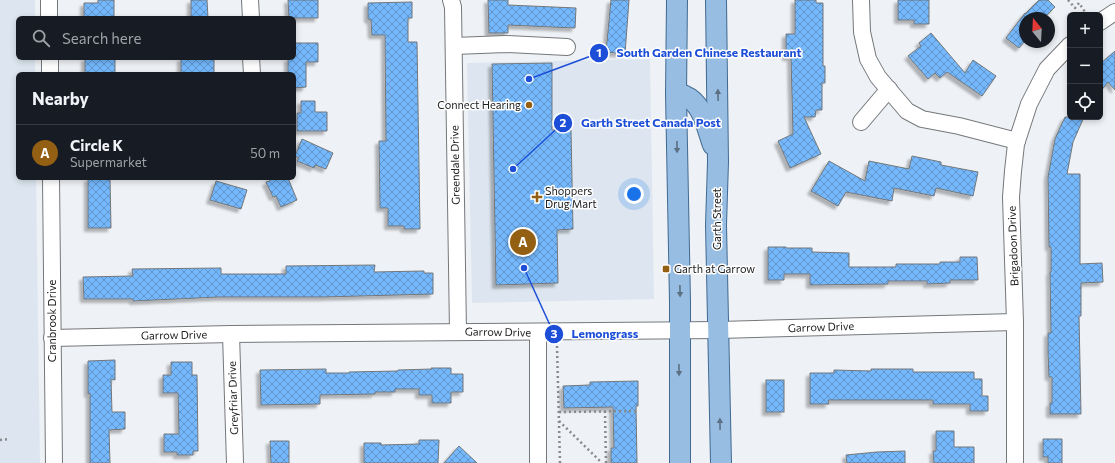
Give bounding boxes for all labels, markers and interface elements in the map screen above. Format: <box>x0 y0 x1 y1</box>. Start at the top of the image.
north arrow <box>1019 12 1055 48</box>
map controls <box>1067 12 1103 120</box>
button: + <box>1067 12 1103 48</box>
search box <box>16 16 296 60</box>
icon: search <box>30 27 52 49</box>
text: Search here <box>62 29 141 47</box>
callout: South Garden Chinese Restaurant <box>589 41 810 65</box>
text: 1 <box>596 45 602 59</box>
text: South Garden Chinese Restaurant <box>616 45 802 59</box>
button: − <box>1067 48 1103 84</box>
button: locate <box>1067 84 1103 120</box>
text: Nearby <box>32 88 89 109</box>
one-way arrow <box>714 89 721 101</box>
place label: Connect Hearing <box>437 98 521 111</box>
marker: Connect Hearing <box>524 100 534 110</box>
callout: Garth Street Canada Post <box>553 111 729 135</box>
text: 2 <box>560 115 567 129</box>
text: Garth Street Canada Post <box>581 115 721 129</box>
street label: Greendale Drive <box>447 125 462 205</box>
text: Circle K <box>70 136 123 154</box>
one-way arrow <box>674 141 680 154</box>
text: A <box>40 145 50 161</box>
text: 50 m <box>250 145 280 161</box>
text: Supermarket <box>70 154 147 170</box>
place label: Shoppers Drug Mart <box>545 184 597 210</box>
your location <box>624 184 644 204</box>
street label: Garth Street <box>710 187 723 250</box>
marker: Shoppers Drug Mart <box>532 192 542 202</box>
street label: Brigadoon Drive <box>1005 205 1020 286</box>
pin: A <box>510 227 536 257</box>
place label: Garth at Garrow <box>674 262 755 275</box>
marker: Garth at Garrow <box>661 264 671 274</box>
street label: Cranbrook Drive <box>45 280 58 362</box>
one-way arrow <box>676 285 683 297</box>
street label: Garrow Drive <box>788 319 855 334</box>
callout: Lemongrass <box>544 322 647 346</box>
street label: Garrow Drive <box>465 324 531 339</box>
text: 3 <box>551 326 558 340</box>
text: Lemongrass <box>572 326 639 340</box>
street label: Garrow Drive <box>141 327 207 342</box>
street label: Greyfriar Drive <box>225 361 240 435</box>
one-way arrow <box>676 364 682 377</box>
one-way arrow <box>717 417 723 430</box>

